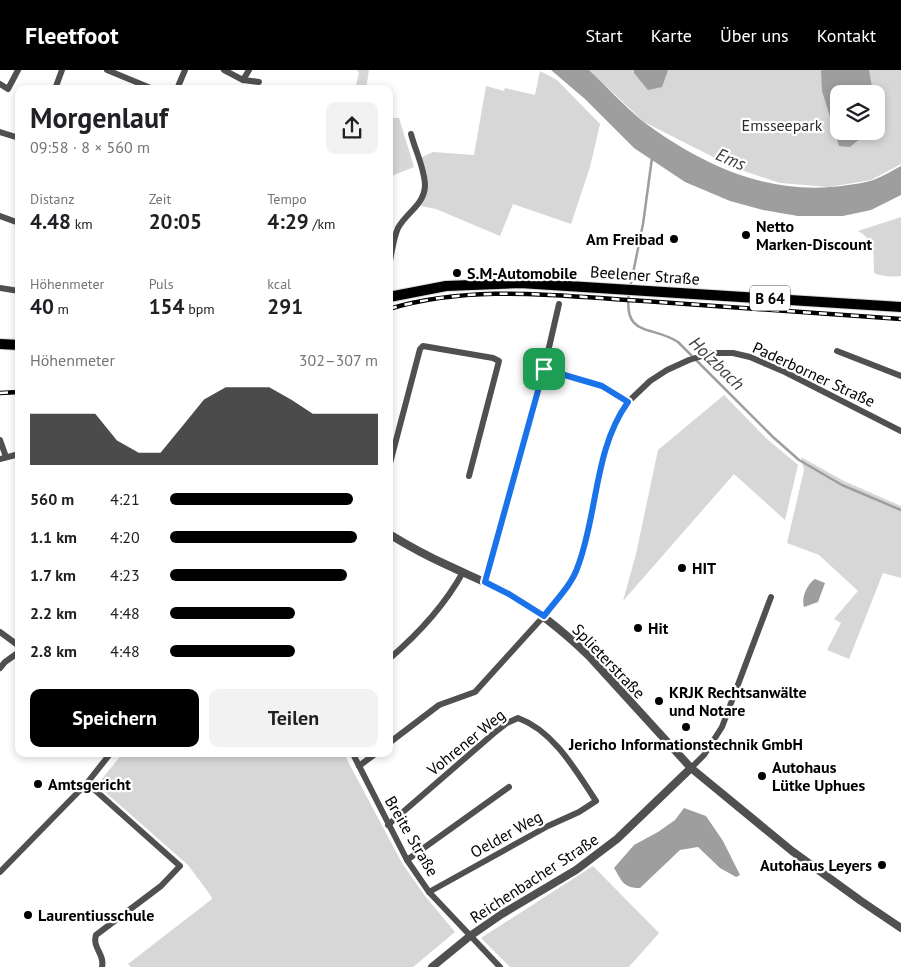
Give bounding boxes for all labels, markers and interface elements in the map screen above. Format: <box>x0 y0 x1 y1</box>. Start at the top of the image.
text: Fleetfoot <box>25 20 119 51</box>
text: Start <box>585 24 623 47</box>
text: Karte <box>651 24 692 47</box>
text: Über uns <box>720 24 789 47</box>
text: Kontakt <box>817 24 876 47</box>
map controls <box>830 85 885 140</box>
button: layers <box>830 85 885 140</box>
text: Morgenlauf <box>30 99 168 136</box>
button: share <box>326 102 378 154</box>
park label: Emsseepark <box>742 115 823 135</box>
text: 09:58 · 8 × 560 m <box>30 137 150 157</box>
water label: Ems <box>713 143 750 176</box>
text: Distanz <box>30 190 74 208</box>
text: Zeit <box>149 190 171 208</box>
text: Tempo <box>267 190 307 208</box>
text: 4.48 <box>30 208 71 235</box>
text: 20:05 <box>149 208 202 235</box>
text: 4:29 <box>267 208 309 235</box>
text: km <box>71 215 93 233</box>
text: /km <box>309 215 335 233</box>
place label: Netto Marken-Discount <box>756 216 873 254</box>
place label: Am Freibad <box>586 229 664 249</box>
marker: Netto Marken-Discount <box>740 229 752 241</box>
marker: Am Freibad <box>668 233 680 245</box>
street label: Beelener Straße <box>590 261 700 289</box>
place label: S.M-Automobile <box>467 263 577 283</box>
marker: S.M-Automobile <box>451 267 463 279</box>
text: Höhenmeter <box>30 275 104 293</box>
text: Puls <box>149 275 174 293</box>
text: kcal <box>267 275 291 293</box>
road number: B 64 <box>750 286 790 310</box>
text: 40 <box>30 293 54 320</box>
text: 154 <box>149 293 184 320</box>
text: 291 <box>267 293 303 320</box>
text: m <box>54 300 69 318</box>
text: bpm <box>184 300 215 318</box>
water label: Holzbach <box>684 331 750 395</box>
street label: Paderborner Straße <box>750 337 878 411</box>
pin <box>523 348 565 390</box>
text: Höhenmeter <box>30 350 115 370</box>
text: 302–307 m <box>299 350 378 370</box>
icon: arrive <box>530 355 558 383</box>
text: 560 m <box>30 489 74 509</box>
text: 4:21 <box>110 489 140 509</box>
text: 1.1 km <box>30 527 77 547</box>
text: 4:20 <box>110 527 140 547</box>
place label: HIT <box>692 558 716 578</box>
marker: HIT <box>676 562 688 574</box>
text: 1.7 km <box>30 565 76 585</box>
text: 4:23 <box>110 565 140 585</box>
text: 2.2 km <box>30 603 77 623</box>
text: 4:48 <box>110 603 140 623</box>
place label: Hit <box>648 618 669 638</box>
street label: Splieterstraße <box>568 619 650 703</box>
marker: Hit <box>632 622 644 634</box>
text: 2.8 km <box>30 641 77 661</box>
text: 4:48 <box>110 641 140 661</box>
place label: KRJK Rechtsanwälte und Notare <box>669 682 807 720</box>
button: Speichern <box>30 689 199 747</box>
button: Teilen <box>209 689 378 747</box>
marker: KRJK Rechtsanwälte und Notare <box>653 695 665 707</box>
street label: Vohrener Weg <box>422 705 509 780</box>
marker: Jericho Informationstechnik GmbH <box>680 721 692 733</box>
place label: Jericho Informationstechnik GmbH <box>568 734 803 754</box>
place label: Autohaus Lütke Uphues <box>772 757 865 795</box>
marker: Autohaus Lütke Uphues <box>756 770 768 782</box>
place label: Amtsgericht <box>48 774 131 794</box>
marker: Amtsgericht <box>32 778 44 790</box>
street label: Breite Straße <box>381 792 443 880</box>
street label: Oelder Weg <box>467 806 545 862</box>
street label: Reichenbacher Straße <box>466 829 602 927</box>
place label: Autohaus Leyers <box>760 855 872 875</box>
marker: Autohaus Leyers <box>876 859 888 871</box>
place label: Laurentiusschule <box>38 905 154 925</box>
marker: Laurentiusschule <box>22 909 34 921</box>

